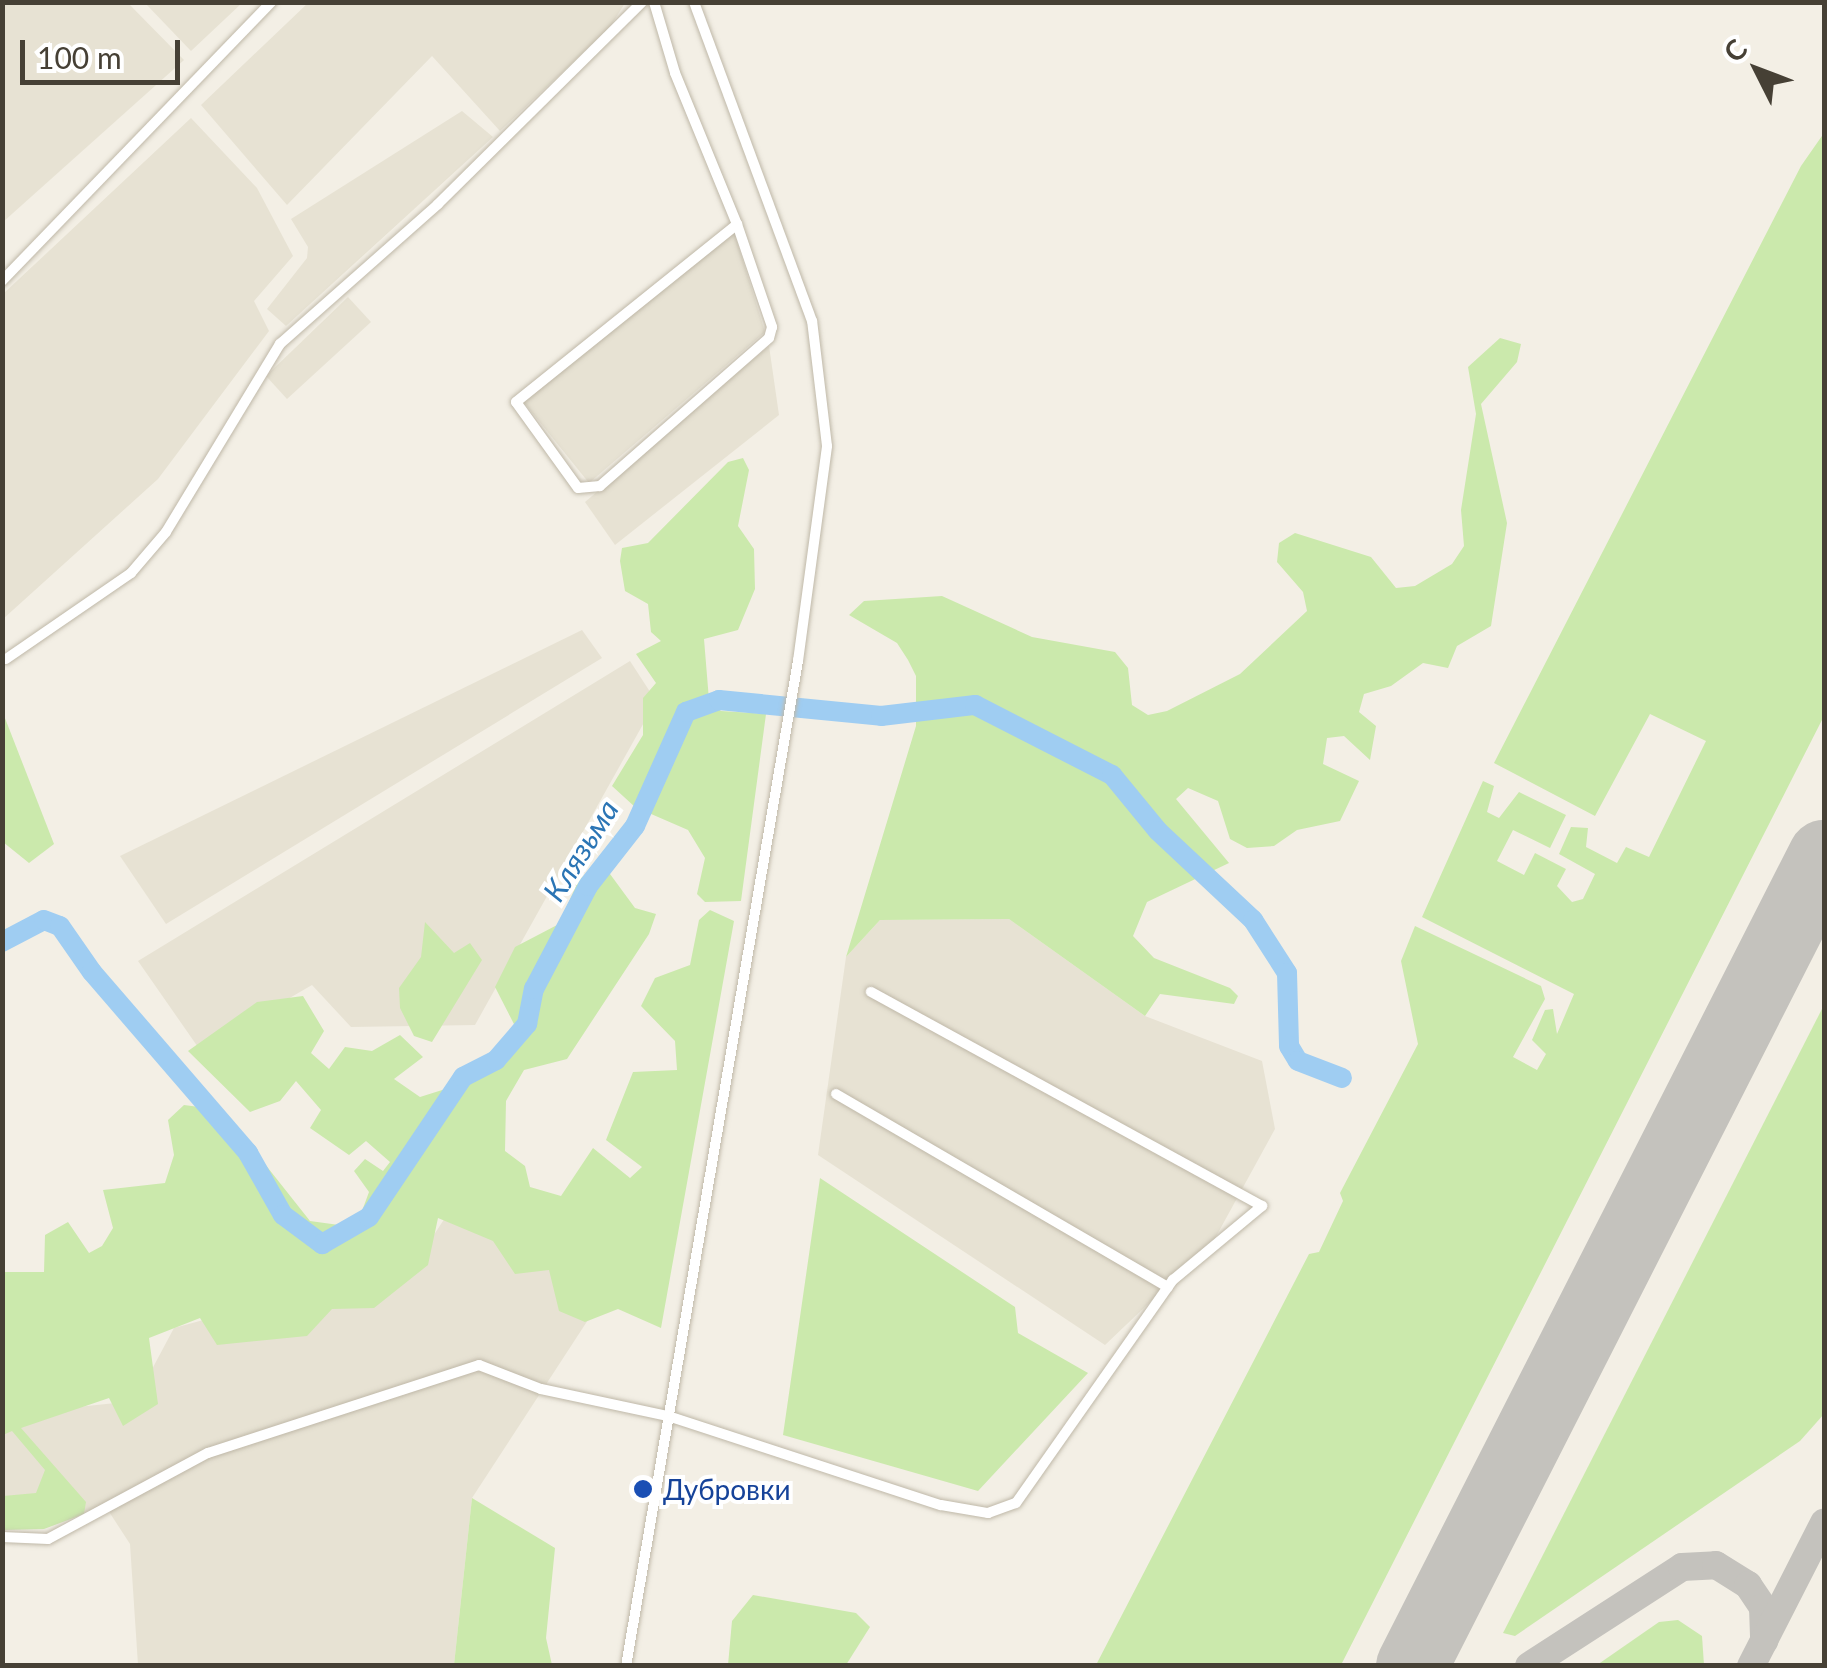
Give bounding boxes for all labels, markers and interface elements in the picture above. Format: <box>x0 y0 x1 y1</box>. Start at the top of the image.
scale bar <box>25 20 185 82</box>
north arrow <box>1707 20 1807 120</box>
text: С <box>1716 32 1754 68</box>
text: 100 m <box>37 39 122 75</box>
water label: Клязьма <box>535 793 625 907</box>
place label: Дубровки <box>663 1472 791 1506</box>
marker: Дубровки <box>632 1478 654 1500</box>

